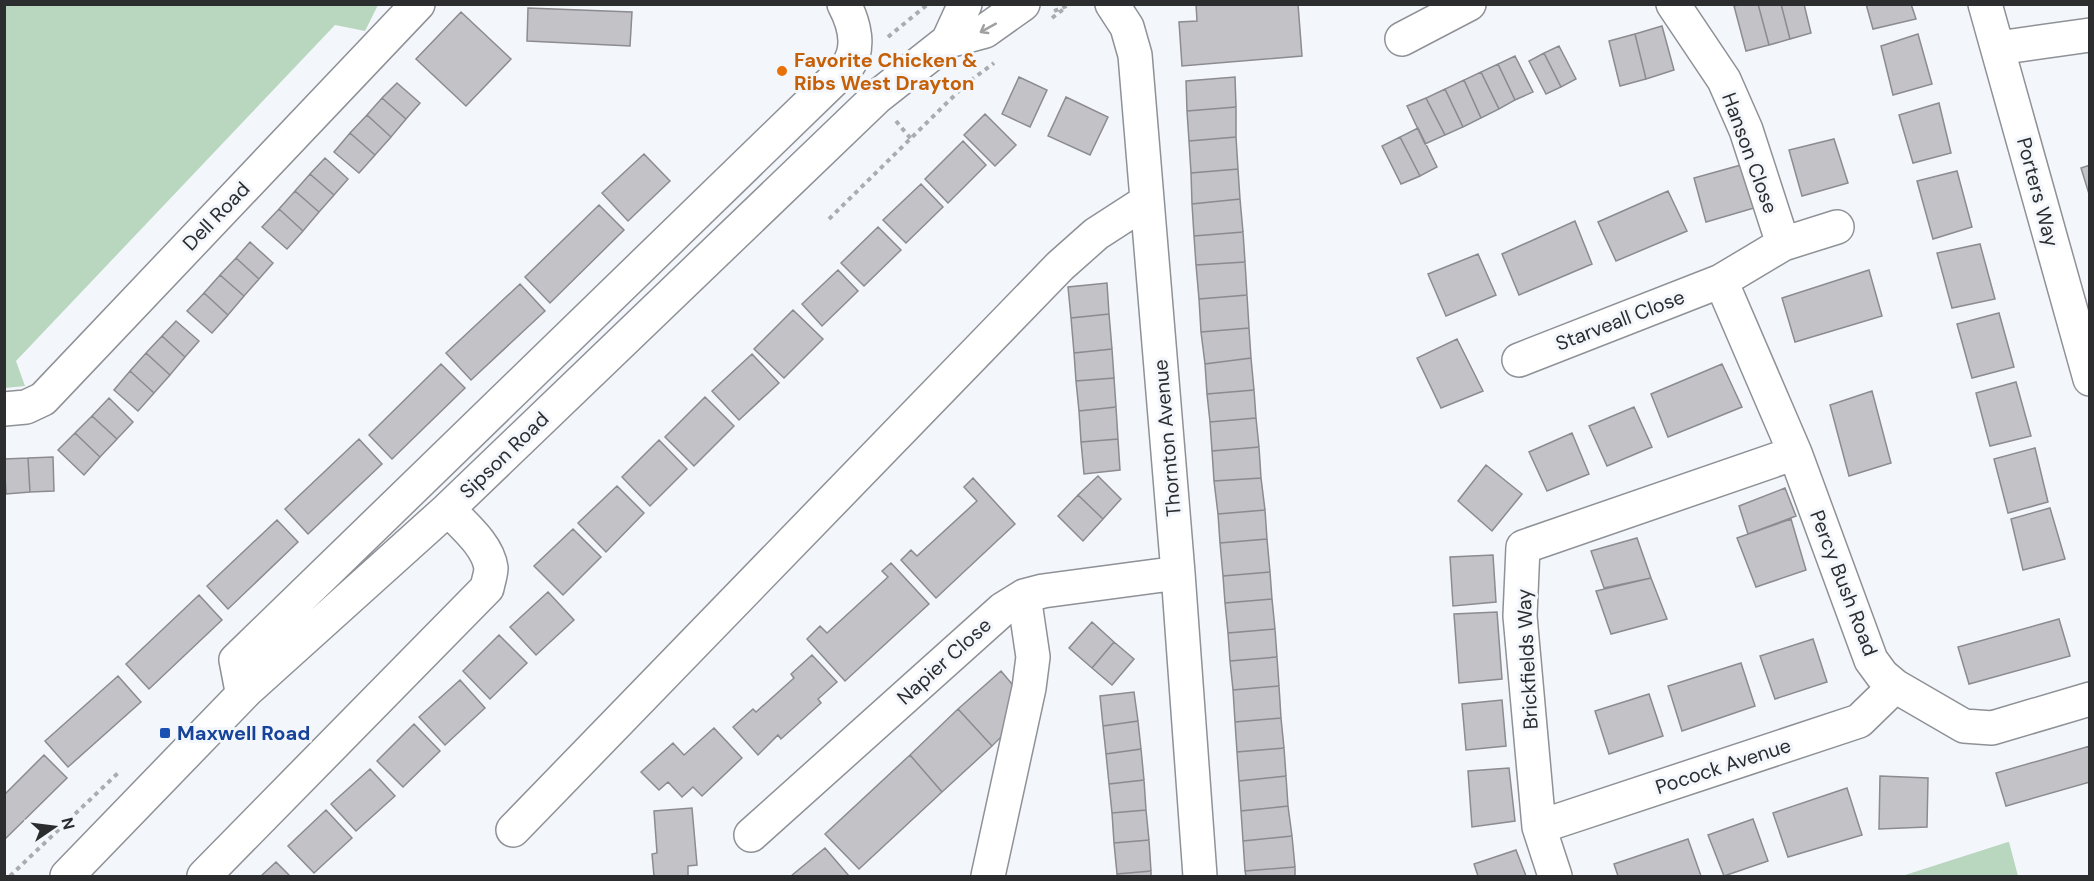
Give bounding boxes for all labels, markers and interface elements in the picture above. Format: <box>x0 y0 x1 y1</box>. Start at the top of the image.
one-way arrow <box>980 22 997 34</box>
place label: Favorite Chicken & Ribs West Drayton <box>794 47 978 96</box>
marker: Favorite Chicken & Ribs West Drayton <box>775 64 789 78</box>
street label: Hanson Close <box>1716 89 1784 217</box>
street label: Porters Way <box>2011 135 2065 249</box>
street label: Dell Road <box>177 176 255 256</box>
street label: Starveall Close <box>1552 283 1688 357</box>
street label: Thornton Avenue <box>1147 358 1187 518</box>
street label: Sipson Road <box>454 406 554 504</box>
street label: Percy Bush Road <box>1804 506 1884 660</box>
street label: Brickfields Way <box>1510 588 1544 730</box>
street label: Napier Close <box>891 612 997 710</box>
place label: Maxwell Road <box>177 720 310 746</box>
marker: Maxwell Road <box>158 726 172 740</box>
street label: Pocock Avenue <box>1652 732 1794 800</box>
north arrow <box>24 797 84 857</box>
text: N <box>56 815 80 832</box>

